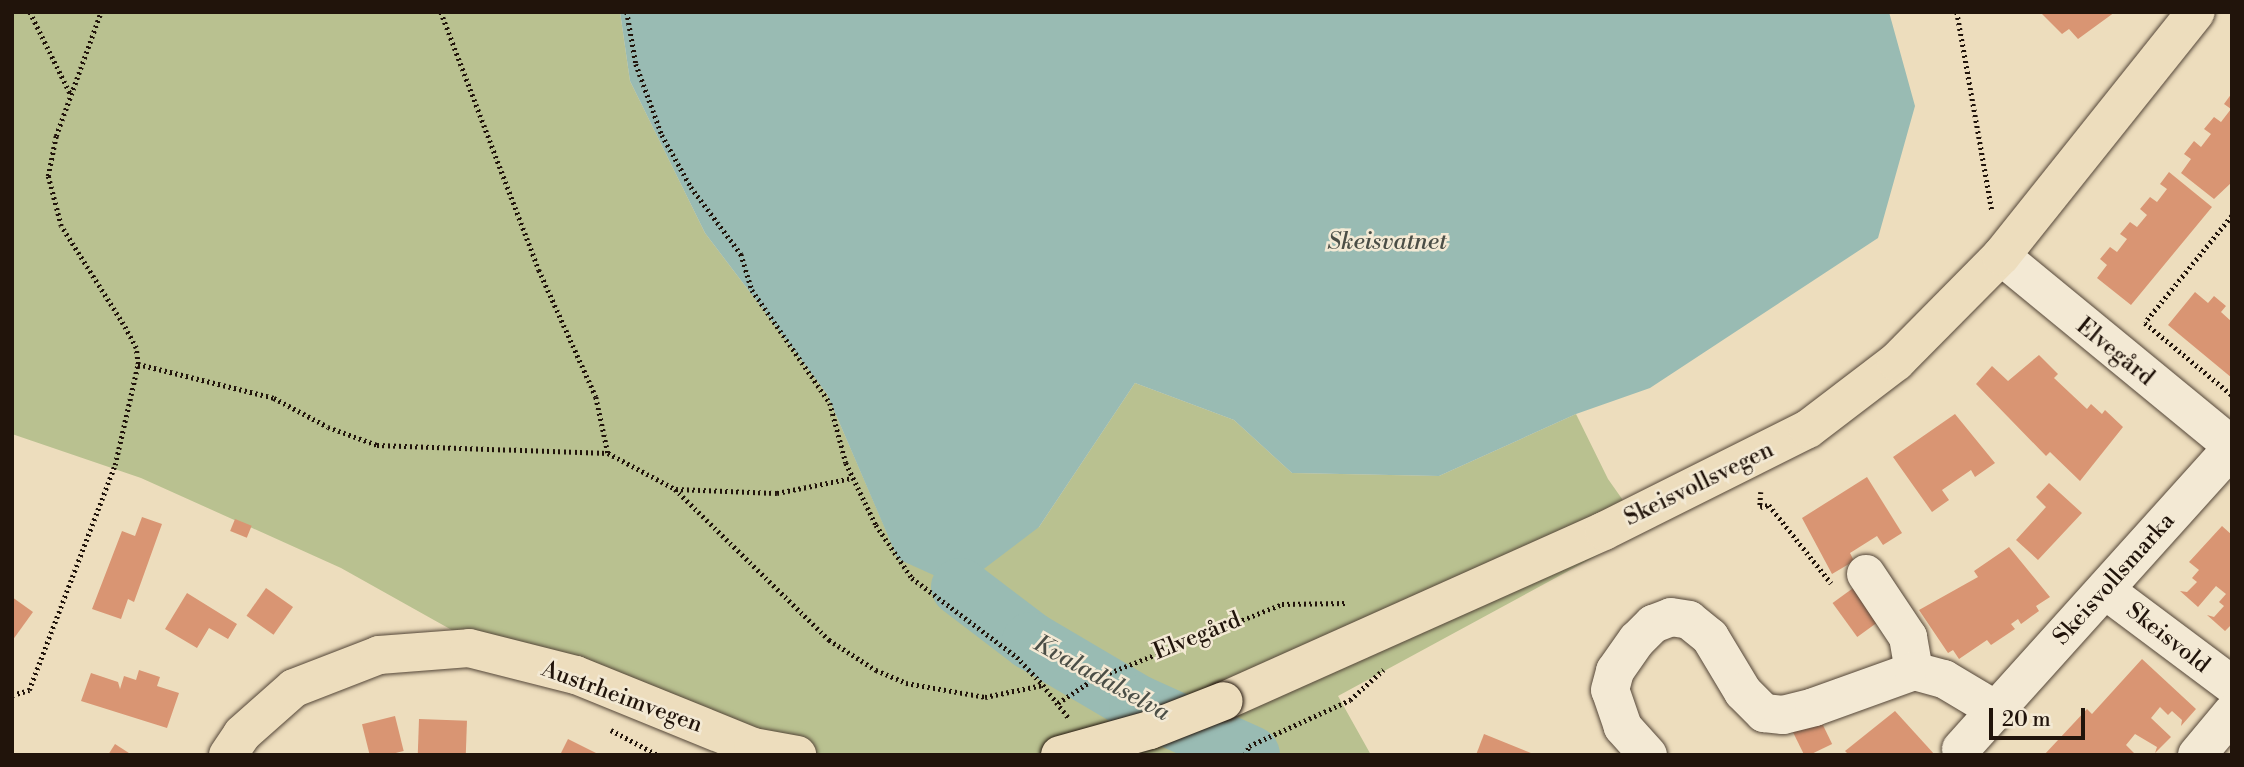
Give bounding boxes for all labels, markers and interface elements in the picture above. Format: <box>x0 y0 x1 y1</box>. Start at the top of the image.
water label: Skeisvatnet <box>1327 229 1447 257</box>
street label: Elvegård <box>2071 312 2159 392</box>
street label: Skeisvollsvegen <box>1620 436 1778 532</box>
street label: Skeisvollsmarka <box>2048 507 2180 651</box>
street label: Skeisvold <box>2121 597 2215 679</box>
street label: Elvegård <box>1149 606 1245 666</box>
water label: Kvaladalselva <box>1028 630 1174 728</box>
street label: Austrheimvegen <box>538 655 706 739</box>
scale bar <box>1992 694 2088 738</box>
text: 20 m <box>2002 707 2051 733</box>

